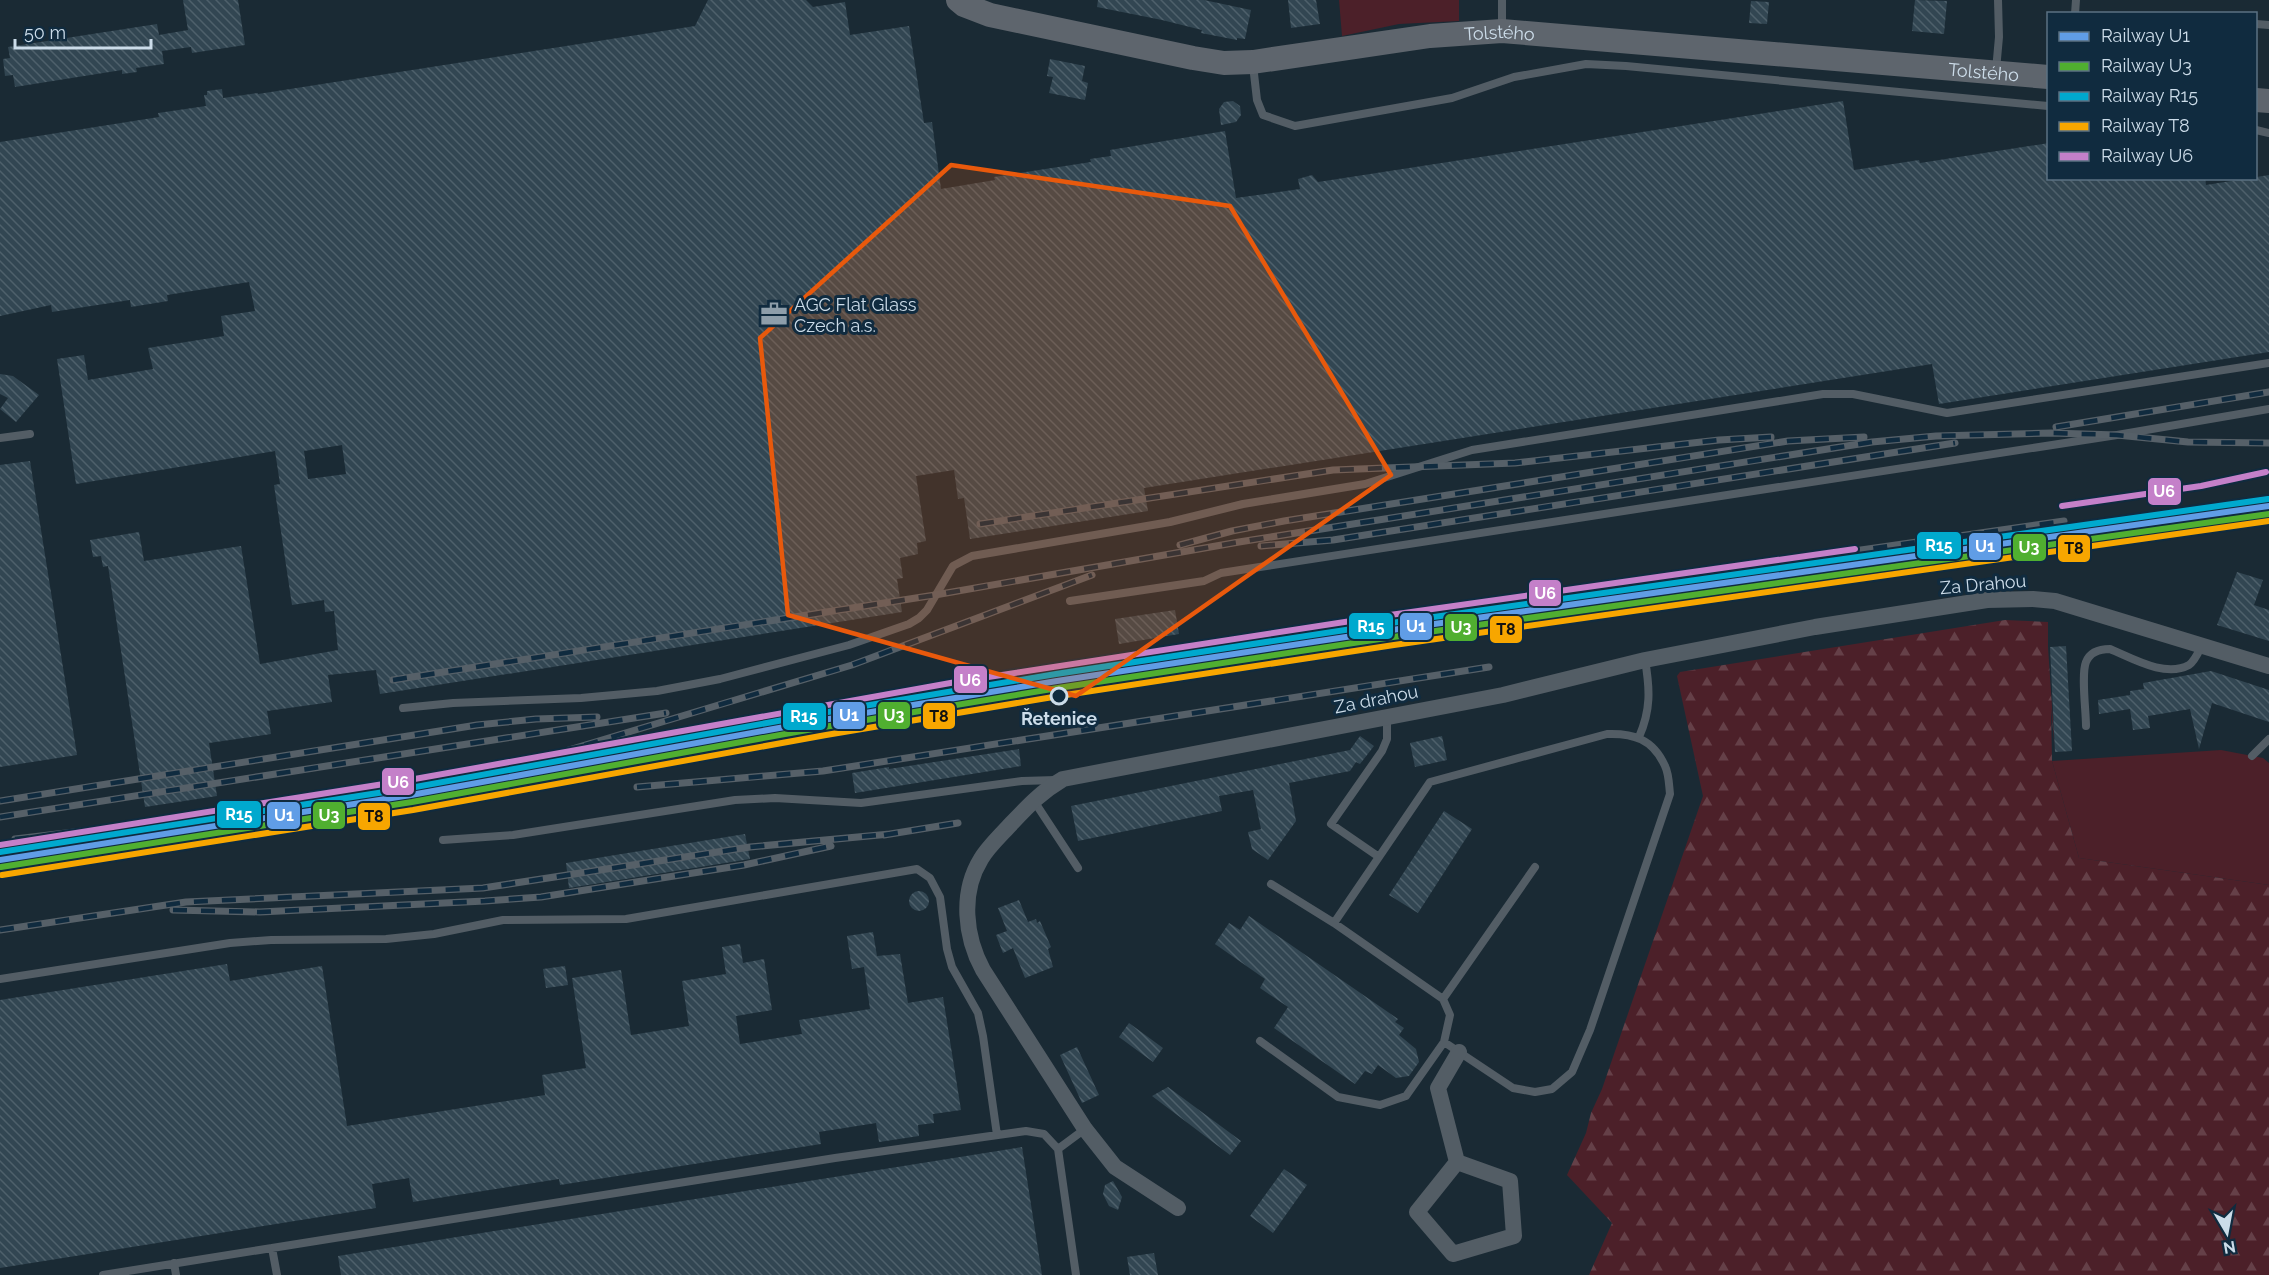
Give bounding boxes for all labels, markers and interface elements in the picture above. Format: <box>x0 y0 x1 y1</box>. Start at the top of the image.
scale bar <box>15 12 152 50</box>
legend <box>2047 12 2257 180</box>
street label: Tolstého <box>1463 20 1536 44</box>
text: 50 m <box>24 22 66 43</box>
text: Railway U1 <box>2101 25 2190 46</box>
text: Railway U3 <box>2101 55 2192 76</box>
street label: Tolstého <box>1947 58 2020 85</box>
text: Railway R15 <box>2101 85 2198 106</box>
text: Railway T8 <box>2101 115 2190 136</box>
text: Railway U6 <box>2101 145 2193 166</box>
place label: AGC Flat Glass Czech a.s. <box>794 294 917 336</box>
office icon: AGC Flat Glass Czech a.s. <box>759 299 789 329</box>
line badge: U6 <box>2147 477 2182 506</box>
text: U6 <box>2153 482 2175 501</box>
line badge: R15 <box>1916 531 1962 560</box>
line badge: U1 <box>1968 532 2002 561</box>
line badge: U3 <box>2012 533 2047 562</box>
line badge: T8 <box>2057 534 2091 563</box>
text: R15 <box>1925 536 1953 555</box>
text: U1 <box>1975 537 1995 556</box>
text: U3 <box>2019 538 2040 557</box>
text: T8 <box>2064 539 2084 558</box>
street label: Za Drahou <box>1939 570 2027 598</box>
line badge: U6 <box>1528 579 1562 607</box>
text: U6 <box>1534 584 1556 603</box>
line badge: R15 <box>1348 612 1394 640</box>
line badge: U1 <box>1399 612 1433 641</box>
line badge: U3 <box>1444 613 1478 642</box>
line badge: T8 <box>1489 615 1523 644</box>
text: R15 <box>1357 617 1385 636</box>
text: U1 <box>1406 617 1426 636</box>
text: U3 <box>1451 618 1472 637</box>
text: T8 <box>1496 620 1516 639</box>
line badge: U6 <box>953 665 988 694</box>
text: U6 <box>959 671 981 690</box>
street label: Za drahou <box>1332 681 1420 717</box>
marker: Řetenice <box>1050 687 1068 705</box>
line badge: U1 <box>832 701 866 730</box>
line badge: U3 <box>877 701 911 730</box>
line badge: R15 <box>782 702 827 731</box>
line badge: T8 <box>922 702 956 730</box>
text: U1 <box>839 706 859 725</box>
text: U3 <box>884 706 905 725</box>
text: R15 <box>790 707 818 726</box>
text: T8 <box>929 707 949 726</box>
place label: Řetenice <box>1021 708 1097 729</box>
line badge: U6 <box>381 767 415 796</box>
text: U6 <box>387 773 409 792</box>
line badge: R15 <box>216 800 262 829</box>
line badge: U1 <box>266 801 301 830</box>
line badge: U3 <box>312 801 346 830</box>
line badge: T8 <box>357 802 391 831</box>
text: R15 <box>225 805 253 824</box>
text: U1 <box>274 806 294 825</box>
text: U3 <box>319 806 340 825</box>
text: T8 <box>364 807 384 826</box>
north arrow <box>2197 1203 2257 1263</box>
text: N <box>2222 1237 2237 1258</box>

